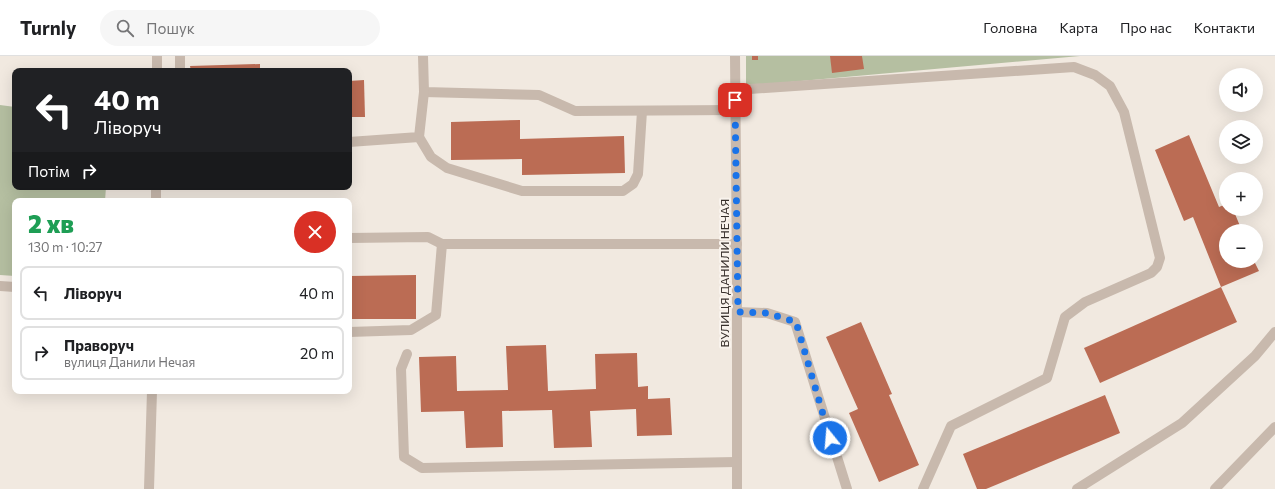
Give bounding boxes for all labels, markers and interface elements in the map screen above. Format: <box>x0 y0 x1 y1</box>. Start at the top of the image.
search box <box>100 10 380 46</box>
text: Turnly <box>20 16 76 39</box>
icon: search <box>114 17 136 39</box>
text: Пошук <box>146 19 195 37</box>
text: Головна <box>983 19 1037 36</box>
text: Карта <box>1059 19 1098 36</box>
text: Про нас <box>1120 19 1172 36</box>
text: Контакти <box>1194 19 1255 36</box>
map controls <box>1219 68 1263 268</box>
button: sound <box>1219 68 1263 112</box>
text: 40 m <box>94 82 160 116</box>
pin <box>718 83 752 117</box>
icon: left <box>28 84 80 136</box>
icon: arrive <box>724 89 746 111</box>
text: Ліворуч <box>94 116 162 138</box>
button: layers <box>1219 120 1263 164</box>
icon: right <box>78 160 100 182</box>
text: Потім <box>28 162 70 180</box>
button: + <box>1219 172 1263 216</box>
street label: ВУЛИЦЯ ДАНИЛИ НЕЧАЯ <box>717 199 731 347</box>
text: 2 хв <box>28 209 74 238</box>
button: close <box>294 211 336 253</box>
button: − <box>1219 224 1263 268</box>
text: 130 m · 10:27 <box>28 239 102 255</box>
icon: left <box>30 282 52 304</box>
text: Ліворуч <box>64 284 122 302</box>
text: 40 m <box>299 284 334 302</box>
text: Праворуч <box>64 336 134 354</box>
icon: right <box>30 342 52 364</box>
text: 20 m <box>300 344 334 362</box>
text: вулиця Данили Нечая <box>64 354 195 370</box>
position arrow <box>809 417 851 459</box>

